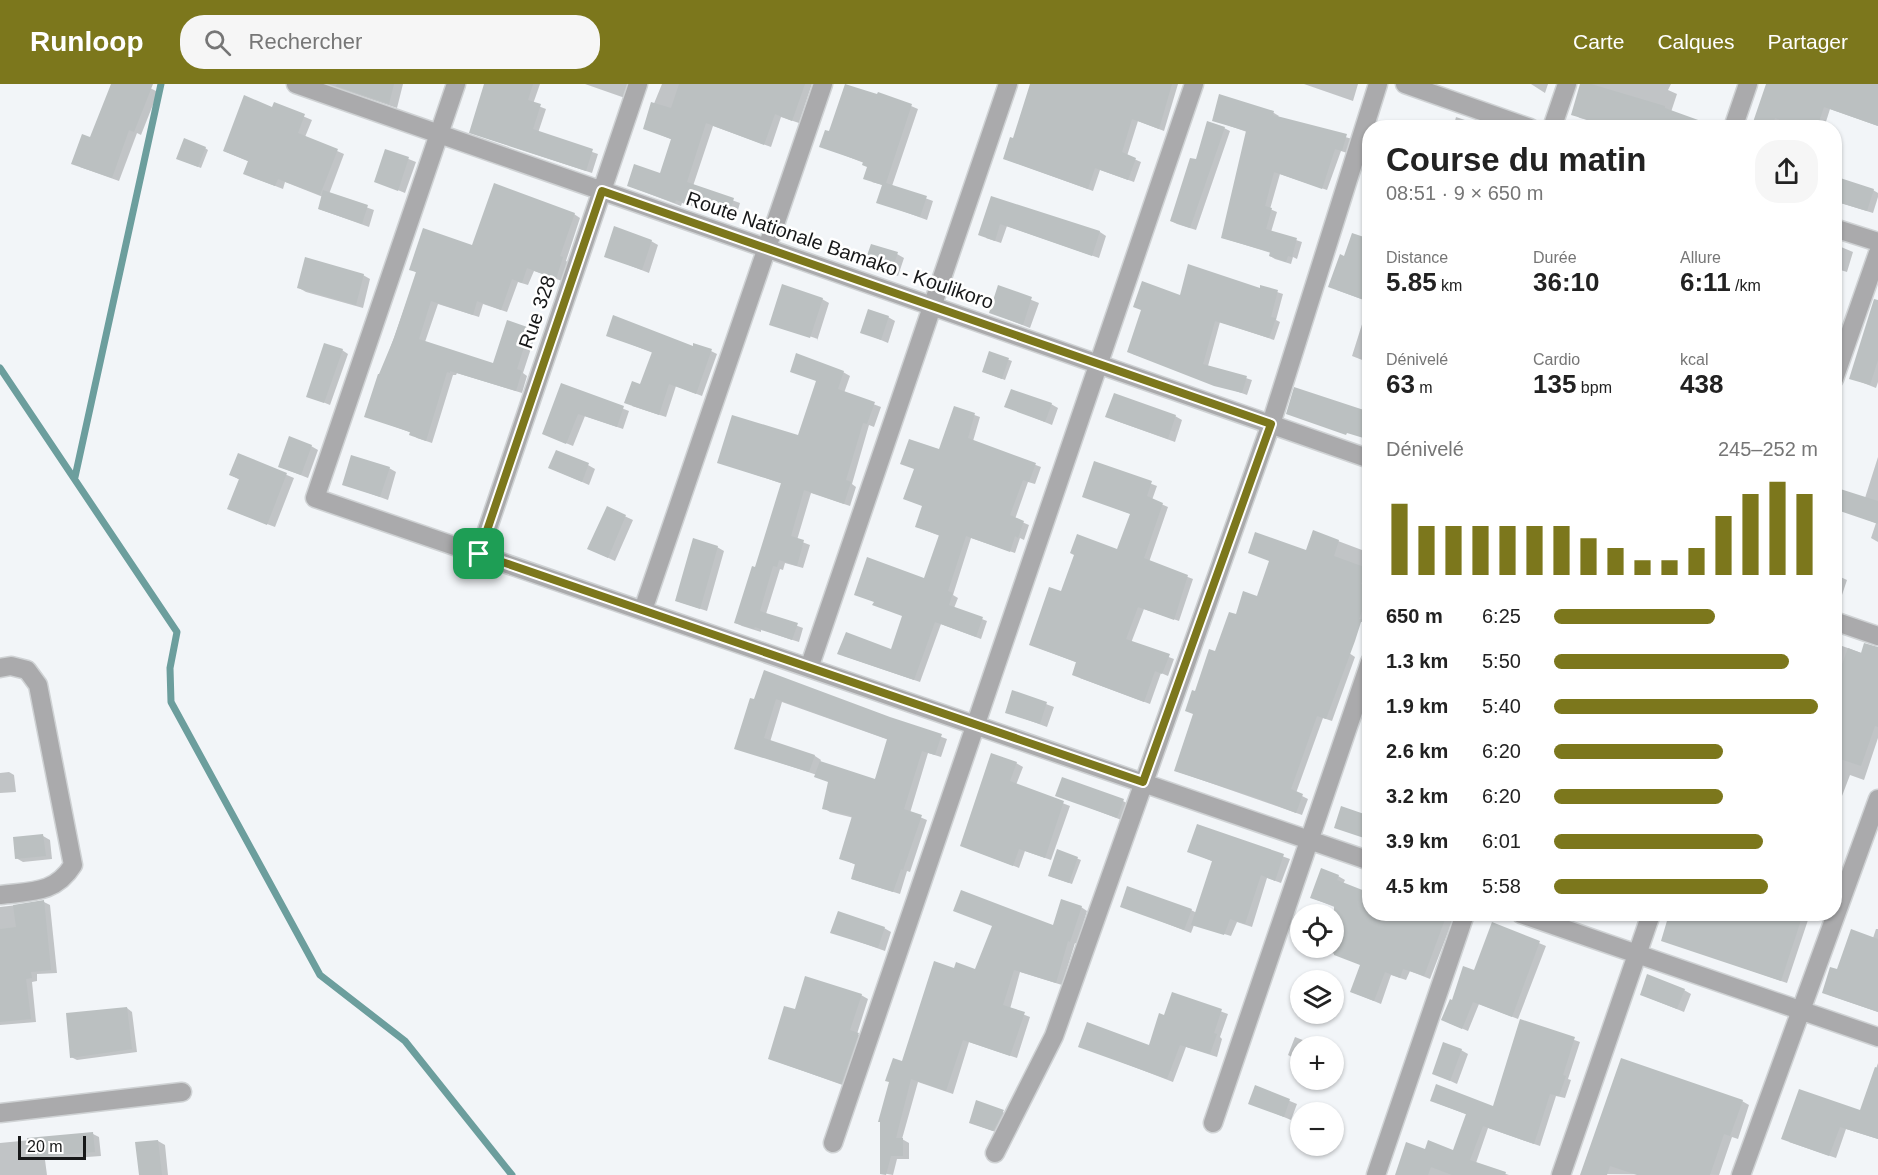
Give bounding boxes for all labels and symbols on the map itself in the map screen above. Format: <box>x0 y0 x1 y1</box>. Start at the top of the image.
street label: Route Nationale Bamako - Koulikoro <box>683 187 997 313</box>
street label: Rue 328 <box>514 273 560 351</box>
pin <box>453 528 504 579</box>
scale bar <box>18 1133 86 1160</box>

